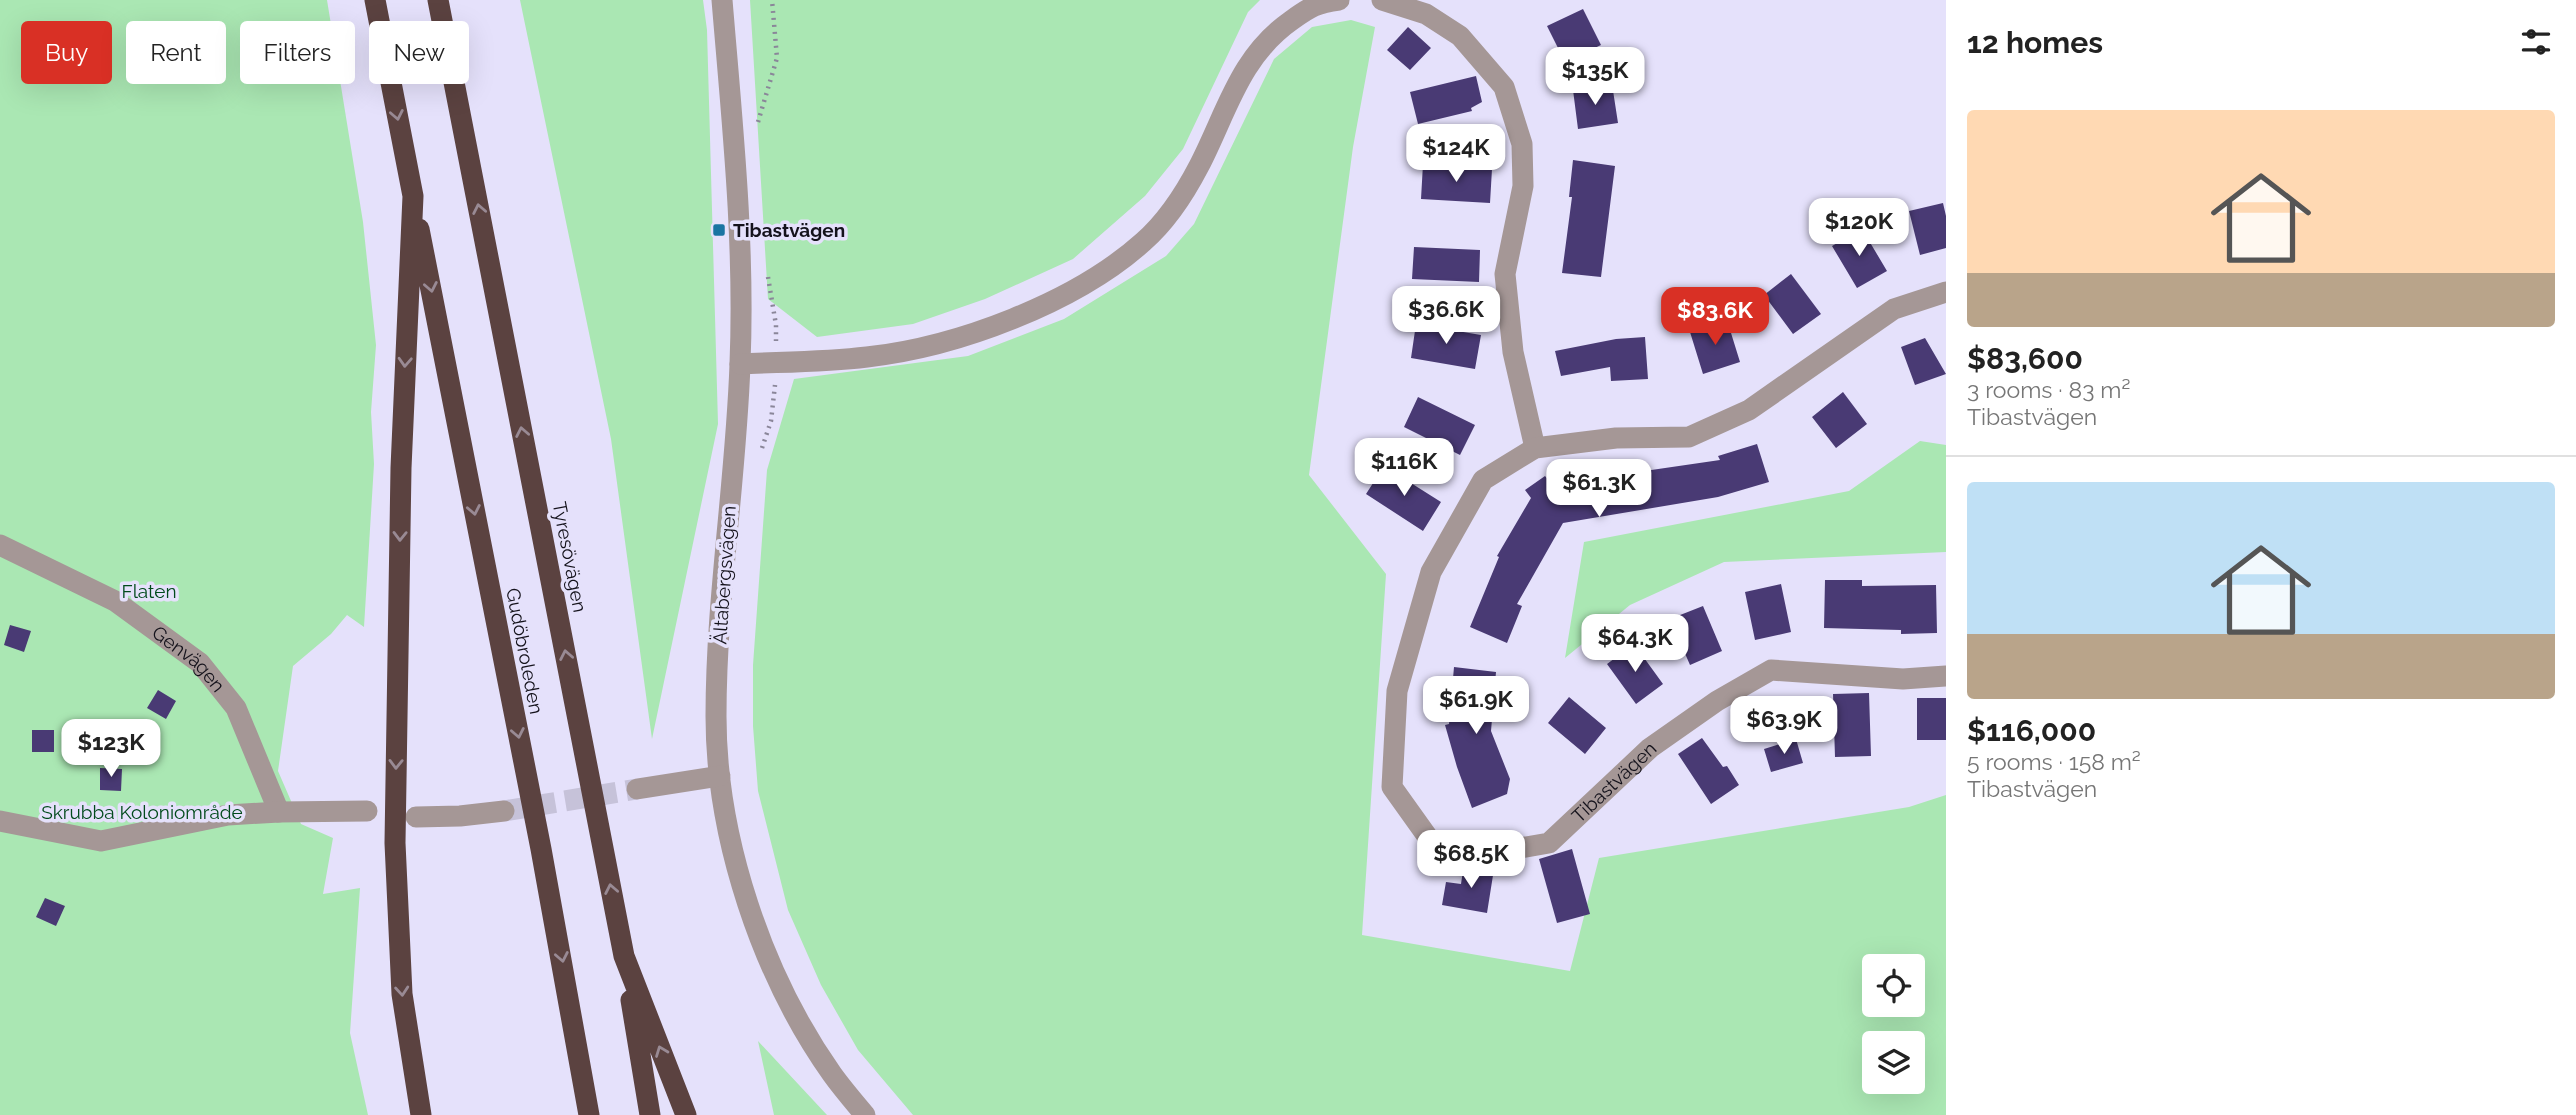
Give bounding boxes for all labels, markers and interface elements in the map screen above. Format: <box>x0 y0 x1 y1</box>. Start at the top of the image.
chip: Buy <box>21 21 112 84</box>
chip: Rent <box>126 21 226 84</box>
chip: Filters <box>240 21 355 84</box>
chip: New <box>369 21 469 84</box>
icon: filters <box>2517 23 2555 61</box>
text: 12 homes <box>1967 25 2103 60</box>
pin: $135K <box>1546 48 1644 107</box>
text: $135K <box>1562 56 1628 83</box>
one-way arrow <box>389 109 404 121</box>
pin: $124K <box>1407 124 1505 184</box>
text: $124K <box>1422 133 1490 160</box>
icon: home <box>2198 155 2324 281</box>
pin: $120K <box>1810 198 1908 258</box>
one-way arrow <box>472 203 487 215</box>
text: $120K <box>1825 207 1893 234</box>
place label: Tibastvägen <box>733 219 845 241</box>
marker: Tibastvägen <box>711 222 727 238</box>
one-way arrow <box>422 281 437 293</box>
pin: $36.6K <box>1389 286 1503 346</box>
pin: $83.6K <box>1658 288 1772 347</box>
text: $36.6K <box>1408 295 1484 322</box>
text: $83.6K <box>1677 296 1753 323</box>
text: $83,600 <box>1967 341 2083 376</box>
one-way arrow <box>398 356 413 367</box>
text: 3 rooms · 83 m² <box>1967 376 2130 403</box>
text: Tibastvägen <box>1967 403 2097 430</box>
one-way arrow <box>516 426 531 438</box>
pin: $116K <box>1355 438 1453 498</box>
text: $116K <box>1371 447 1437 474</box>
pin: $61.3K <box>1542 460 1656 519</box>
text: $61.3K <box>1562 468 1636 495</box>
street label: Tyresövägen <box>548 500 592 614</box>
one-way arrow <box>466 504 481 516</box>
street label: Ältabergsvägen <box>708 505 740 645</box>
icon: home <box>2198 527 2324 653</box>
one-way arrow <box>392 531 407 542</box>
park label: Flaten <box>121 580 177 602</box>
street label: Gudöbroleden <box>502 586 548 716</box>
pin: $64.3K <box>1578 614 1692 674</box>
street label: Genvägen <box>148 621 230 696</box>
text: $64.3K <box>1597 623 1673 650</box>
one-way arrow <box>559 649 574 661</box>
pin: $61.9K <box>1419 676 1533 736</box>
text: $61.9K <box>1439 685 1513 712</box>
pin: $63.9K <box>1727 696 1841 756</box>
text: $63.9K <box>1746 705 1822 732</box>
text: $116,000 <box>1967 713 2096 748</box>
pin: $123K <box>62 720 160 779</box>
one-way arrow <box>510 727 525 739</box>
text: $123K <box>77 728 145 755</box>
street label: Tibastvägen <box>1567 737 1661 827</box>
text: 5 rooms · 158 m² <box>1967 748 2141 775</box>
one-way arrow <box>388 759 404 770</box>
text: Tibastvägen <box>1967 775 2097 802</box>
park label: Skrubba Koloniområde <box>41 801 243 823</box>
pin: $68.5K <box>1414 830 1528 890</box>
text: $68.5K <box>1433 839 1509 866</box>
one-way arrow <box>605 883 620 895</box>
one-way arrow <box>553 951 568 963</box>
map controls <box>1862 954 1925 1094</box>
button: locate <box>1862 954 1925 1017</box>
one-way arrow <box>394 986 409 997</box>
button: layers <box>1862 1031 1925 1094</box>
one-way arrow <box>656 1046 670 1058</box>

